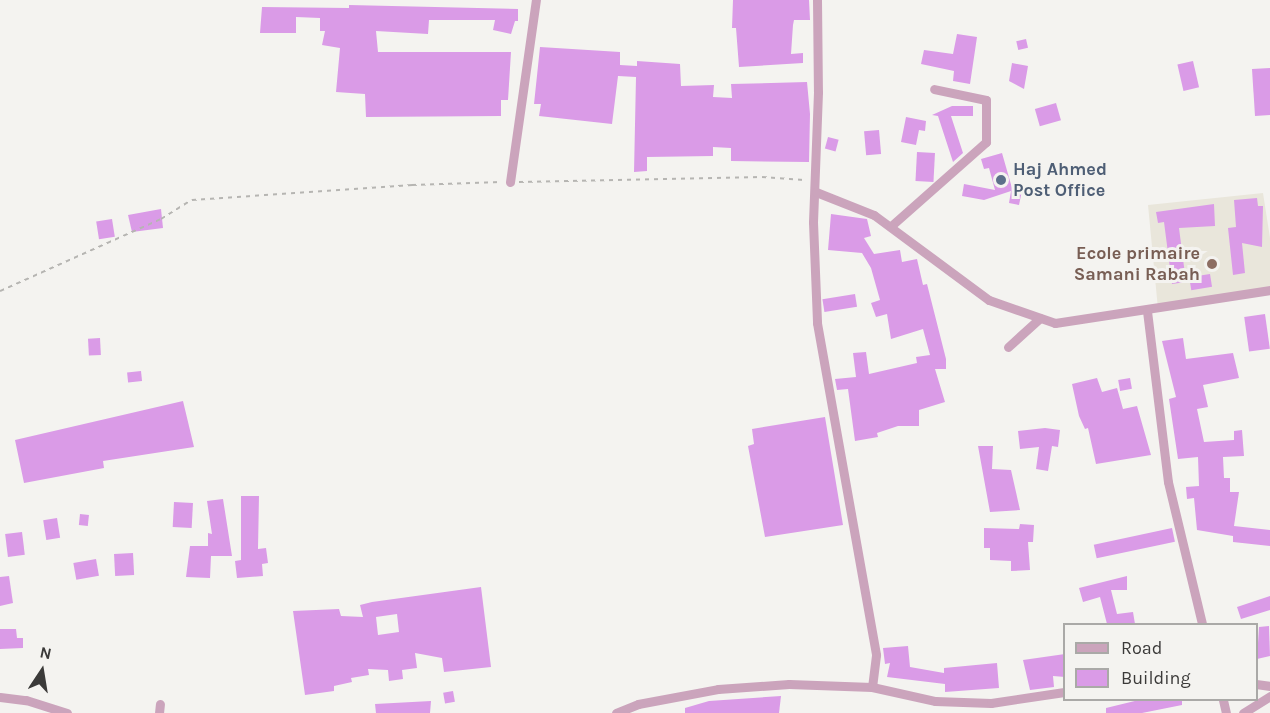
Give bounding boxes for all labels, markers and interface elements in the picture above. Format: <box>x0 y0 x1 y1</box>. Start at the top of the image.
place label: Haj Ahmed Post Office <box>1013 159 1107 201</box>
marker: Haj Ahmed Post Office <box>994 173 1008 187</box>
place label: Ecole primaire Samani Rabah <box>1074 243 1200 286</box>
marker: Ecole primaire Samani Rabah <box>1205 257 1219 271</box>
legend <box>1063 623 1258 701</box>
text: Road <box>1121 637 1162 659</box>
north arrow <box>12 641 72 701</box>
text: N <box>38 642 53 663</box>
text: Building <box>1121 667 1191 689</box>

